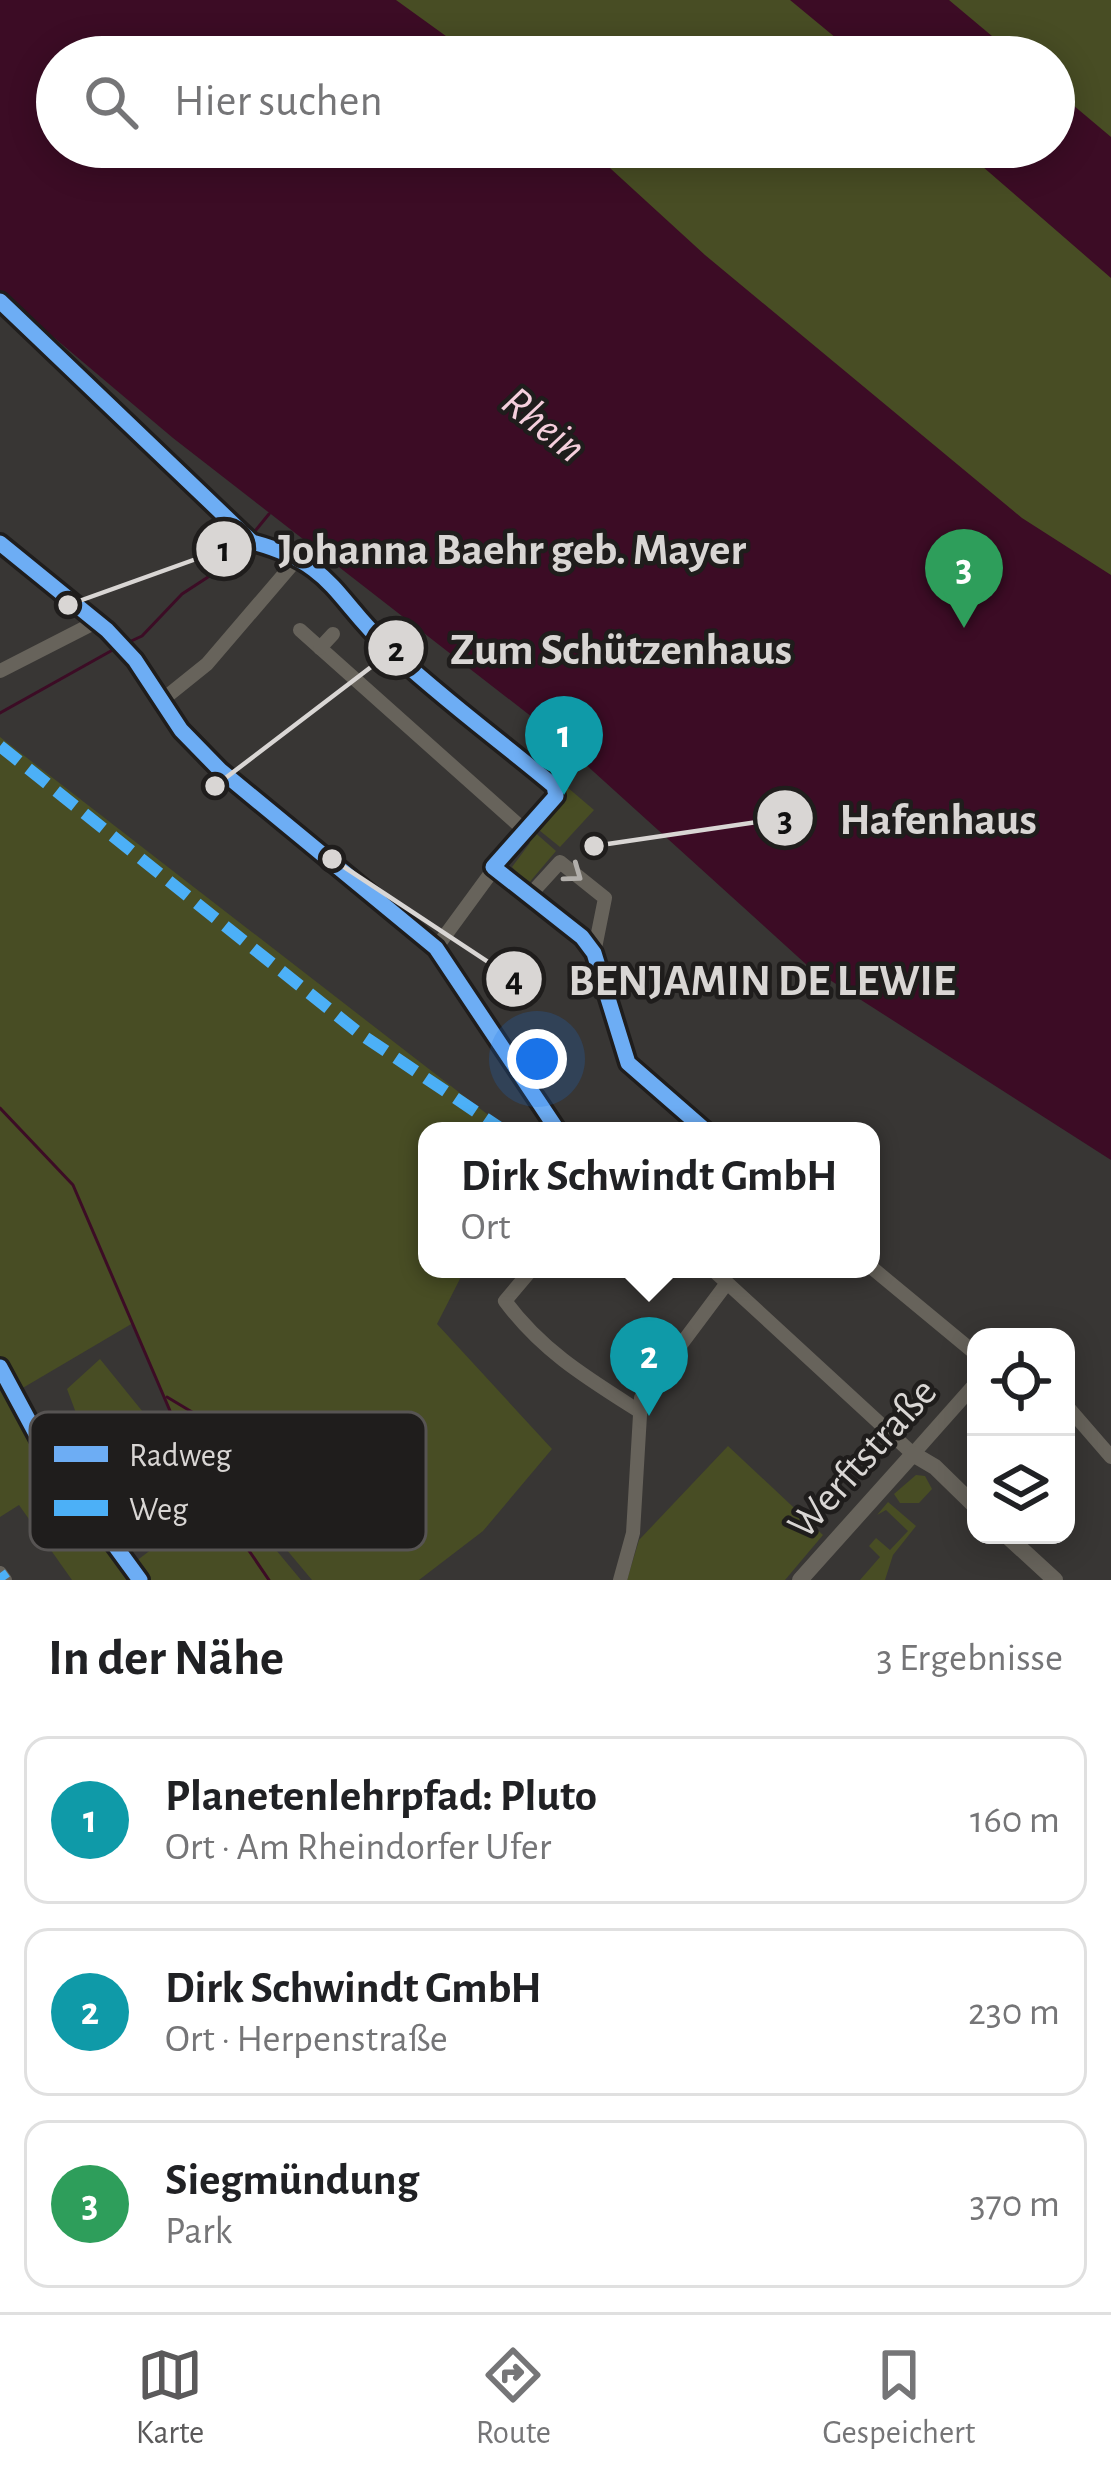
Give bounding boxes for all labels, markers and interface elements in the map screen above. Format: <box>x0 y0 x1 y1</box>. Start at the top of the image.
search box <box>36 36 1075 168</box>
icon: search <box>78 69 144 135</box>
text: Hier suchen <box>174 79 383 124</box>
water label: Rhein <box>493 378 593 471</box>
callout: Johanna Baehr geb. Mayer <box>194 508 770 589</box>
text: Johanna Baehr geb. Mayer <box>278 528 746 573</box>
pin: 3 <box>925 529 1003 628</box>
text: 1 <box>218 532 230 568</box>
callout: Zum Schützenhaus <box>366 608 816 689</box>
text: Zum Schützenhaus <box>450 628 792 673</box>
text: 2 <box>388 632 405 668</box>
pin: 1 <box>525 696 603 795</box>
callout: Hafenhaus <box>755 778 1061 859</box>
text: Hafenhaus <box>839 798 1037 843</box>
text: 3 <box>777 802 793 838</box>
one-way arrow <box>561 860 583 881</box>
callout: BENJAMIN DE LEWIE <box>484 938 980 1019</box>
text: BENJAMIN DE LEWIE <box>568 959 956 1004</box>
text: 4 <box>505 962 523 998</box>
your location <box>507 1029 567 1089</box>
popup <box>418 1122 880 1278</box>
text: Dirk Schwindt GmbH <box>461 1154 837 1199</box>
text: Ort <box>461 1208 511 1247</box>
pin: 2 <box>610 1317 688 1416</box>
map controls <box>967 1328 1075 1544</box>
button: locate <box>967 1328 1075 1436</box>
street label: Werftstraße <box>780 1370 945 1546</box>
legend <box>30 1412 426 1550</box>
button: layers <box>967 1436 1075 1544</box>
text: Radweg <box>129 1440 232 1473</box>
text: Weg <box>129 1494 188 1527</box>
text: In der Nähe <box>48 1633 284 1684</box>
text: 3 Ergebnisse <box>876 1639 1063 1678</box>
text: Planetenlehrpfad: Pluto <box>165 1774 597 1819</box>
text: 1 <box>83 1801 97 1840</box>
text: 160 m <box>970 1801 1060 1840</box>
text: Ort · Am Rheindorfer Ufer <box>165 1828 551 1867</box>
text: Dirk Schwindt GmbH <box>165 1966 542 2011</box>
text: 2 <box>81 1993 99 2032</box>
text: 230 m <box>968 1993 1060 2032</box>
text: Ort · Herpenstraße <box>165 2020 448 2059</box>
text: Siegmündung <box>165 2158 419 2203</box>
text: 3 <box>82 2185 98 2224</box>
text: 370 m <box>969 2185 1060 2224</box>
text: Park <box>165 2212 232 2251</box>
tab: Karte <box>136 2342 204 2454</box>
tab: Route <box>476 2342 551 2454</box>
tab: Gespeichert <box>822 2342 975 2454</box>

